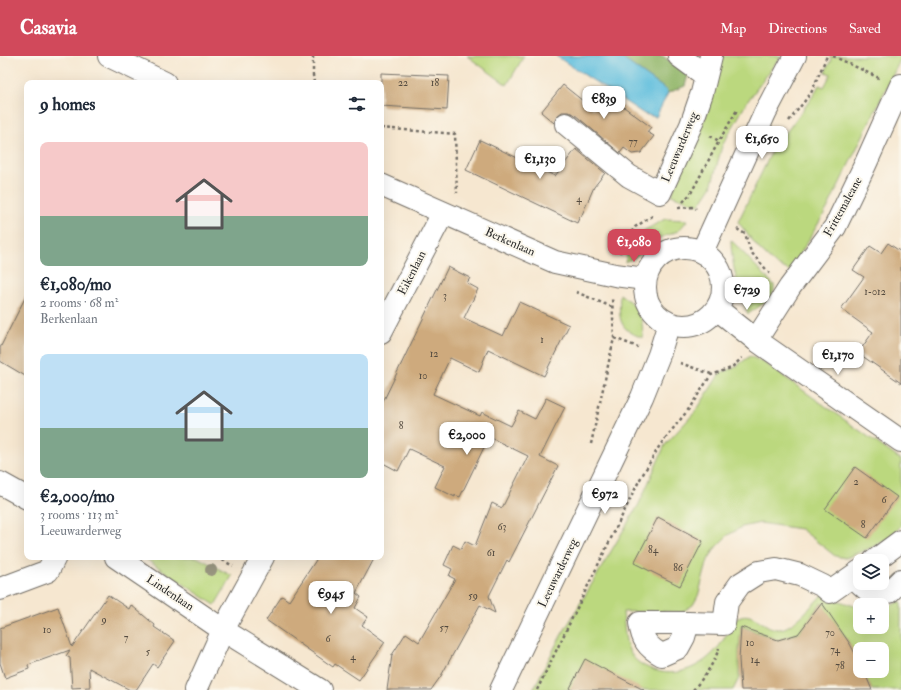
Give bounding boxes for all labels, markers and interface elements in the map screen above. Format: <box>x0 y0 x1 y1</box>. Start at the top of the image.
text: Casavia <box>20 16 77 40</box>
text: Map <box>720 20 746 37</box>
text: Directions <box>768 20 827 37</box>
text: Saved <box>849 20 881 37</box>
house number: 22 <box>398 77 408 89</box>
house number: 18 <box>431 77 439 89</box>
pin: €839 <box>580 86 628 120</box>
text: €839 <box>591 91 617 107</box>
icon: filters <box>346 93 368 115</box>
text: 9 homes <box>40 94 95 115</box>
street label: Leeuwarderweg <box>658 108 702 185</box>
pin: €1,650 <box>729 126 795 160</box>
text: €1,650 <box>745 131 779 147</box>
house number: 77 <box>628 136 638 148</box>
pin: €1,130 <box>507 146 573 180</box>
text: €1,130 <box>524 151 556 167</box>
icon: home <box>168 168 240 240</box>
street label: Frittemaleane <box>820 174 866 240</box>
house number: 4 <box>576 193 582 205</box>
street label: Berkenlaan <box>483 224 537 260</box>
pin: €1,080 <box>601 229 667 263</box>
text: €1,080 <box>617 234 651 250</box>
street label: Eikenlaan <box>394 248 430 298</box>
text: €1,080/mo <box>40 274 111 295</box>
pin: €729 <box>723 277 771 311</box>
text: €729 <box>734 282 760 298</box>
house number: 1-012 <box>864 286 886 298</box>
house number: 3 <box>443 290 447 302</box>
text: 2 rooms · 68 m² <box>40 295 118 311</box>
text: Berkenlaan <box>40 311 98 327</box>
house number: 1 <box>540 334 544 346</box>
pin: €1,170 <box>805 342 871 376</box>
text: €1,170 <box>822 347 854 363</box>
house number: 12 <box>430 348 438 360</box>
house number: 10 <box>419 370 427 382</box>
icon: home <box>168 380 240 452</box>
house number: 8 <box>399 420 404 432</box>
pin: €2,000 <box>434 422 500 456</box>
text: €2,000 <box>448 427 486 443</box>
house number: 2 <box>853 476 859 488</box>
pin: €972 <box>581 481 629 515</box>
text: €2,000/mo <box>40 486 114 507</box>
text: €972 <box>592 486 618 502</box>
house number: 6 <box>881 494 887 506</box>
text: 3 rooms · 113 m² <box>40 507 118 523</box>
house number: 8 <box>861 519 866 531</box>
house number: 63 <box>498 521 507 533</box>
text: Leeuwarderweg <box>40 523 122 539</box>
street label: Leeuwarderweg <box>535 535 582 610</box>
house number: 84 <box>648 544 659 556</box>
house number: 61 <box>487 547 496 559</box>
map controls <box>853 554 889 678</box>
button: layers <box>853 554 889 590</box>
house number: 86 <box>673 562 684 574</box>
street label: Lindenlaan <box>143 572 197 614</box>
pin: €945 <box>307 581 355 615</box>
text: €945 <box>318 586 345 602</box>
house number: 59 <box>468 590 478 602</box>
button: + <box>853 598 889 634</box>
house number: 9 <box>100 614 107 626</box>
house number: 57 <box>440 622 449 634</box>
house number: 10 <box>43 624 51 636</box>
house number: 70 <box>825 627 835 639</box>
house number: 7 <box>124 632 129 644</box>
house number: 6 <box>325 633 331 645</box>
house number: 10 <box>746 637 754 649</box>
button: − <box>853 642 889 678</box>
house number: 74 <box>830 644 840 656</box>
house number: 5 <box>146 646 151 658</box>
house number: 4 <box>350 651 356 663</box>
house number: 14 <box>751 654 760 666</box>
house number: 78 <box>835 660 845 672</box>

